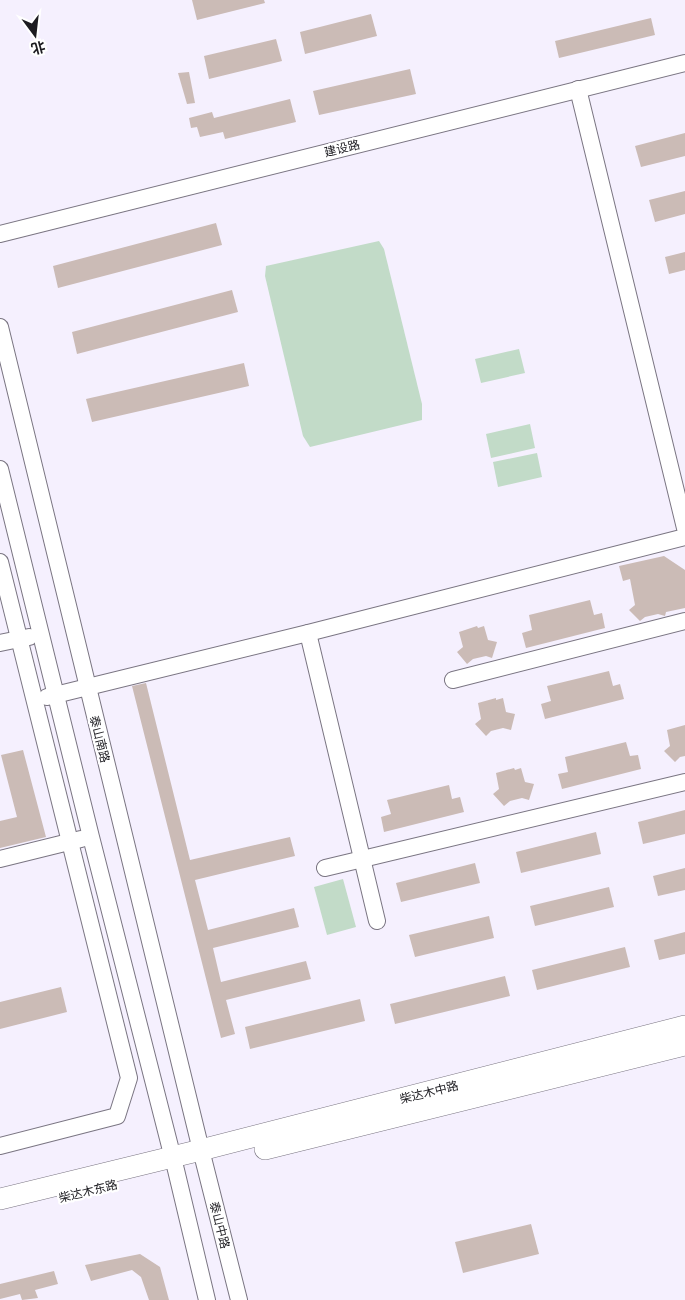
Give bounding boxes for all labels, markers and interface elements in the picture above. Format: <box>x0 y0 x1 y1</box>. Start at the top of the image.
north arrow <box>10 10 60 60</box>
text: 北 <box>29 37 47 58</box>
street label: 建设路 <box>323 136 361 160</box>
street label: 泰山南路 <box>87 714 113 764</box>
street label: 柴达木中路 <box>398 1077 460 1107</box>
street label: 柴达木东路 <box>57 1176 119 1206</box>
street label: 泰山中路 <box>207 1200 233 1250</box>

